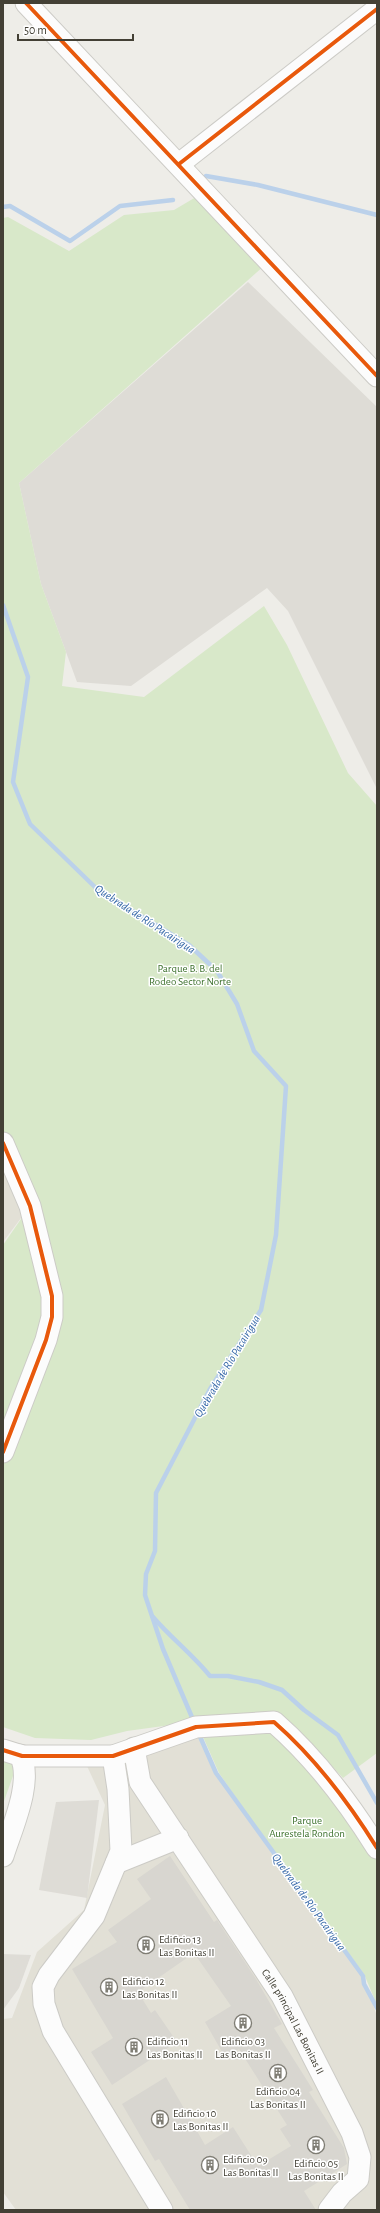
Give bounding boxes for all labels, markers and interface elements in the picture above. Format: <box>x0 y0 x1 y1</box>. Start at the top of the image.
scale bar <box>18 16 133 42</box>
text: 50 m <box>24 24 47 36</box>
water label: Quebrada de Río Pacairigua <box>92 882 197 957</box>
park label: Parque B. B. del Rodeo Sector Norte <box>149 963 231 987</box>
water label: Quebrada de Río Pacairigua <box>192 1313 263 1420</box>
park label: Parque Aurestela Rondon <box>269 1815 345 1839</box>
water label: Quebrada de Río Pacairigua <box>269 1851 348 1953</box>
place label: Edificio 13 Las Bonitas II <box>159 1934 214 1958</box>
building icon: Edificio 13 Las Bonitas II <box>136 1935 156 1955</box>
street label: Calle principal Las Bonitas II <box>260 1967 326 2076</box>
place label: Edificio 12 Las Bonitas II <box>122 1976 177 2000</box>
building icon: Edificio 12 Las Bonitas II <box>99 1977 119 1997</box>
building icon: Edificio 03 Las Bonitas II <box>233 2013 253 2033</box>
place label: Edificio 11 Las Bonitas II <box>147 2036 202 2060</box>
place label: Edificio 03 Las Bonitas II <box>215 2036 271 2060</box>
building icon: Edificio 11 Las Bonitas II <box>124 2037 144 2057</box>
building icon: Edificio 04 Las Bonitas II <box>268 2063 288 2083</box>
place label: Edificio 04 Las Bonitas II <box>250 2086 306 2110</box>
place label: Edificio 10 Las Bonitas II <box>173 2108 228 2132</box>
building icon: Edificio 10 Las Bonitas II <box>150 2109 170 2129</box>
building icon: Edificio 05 Las Bonitas II <box>306 2135 326 2155</box>
place label: Edificio 09 Las Bonitas II <box>223 2154 278 2178</box>
building icon: Edificio 09 Las Bonitas II <box>200 2155 220 2175</box>
place label: Edificio 05 Las Bonitas II <box>288 2158 344 2182</box>

